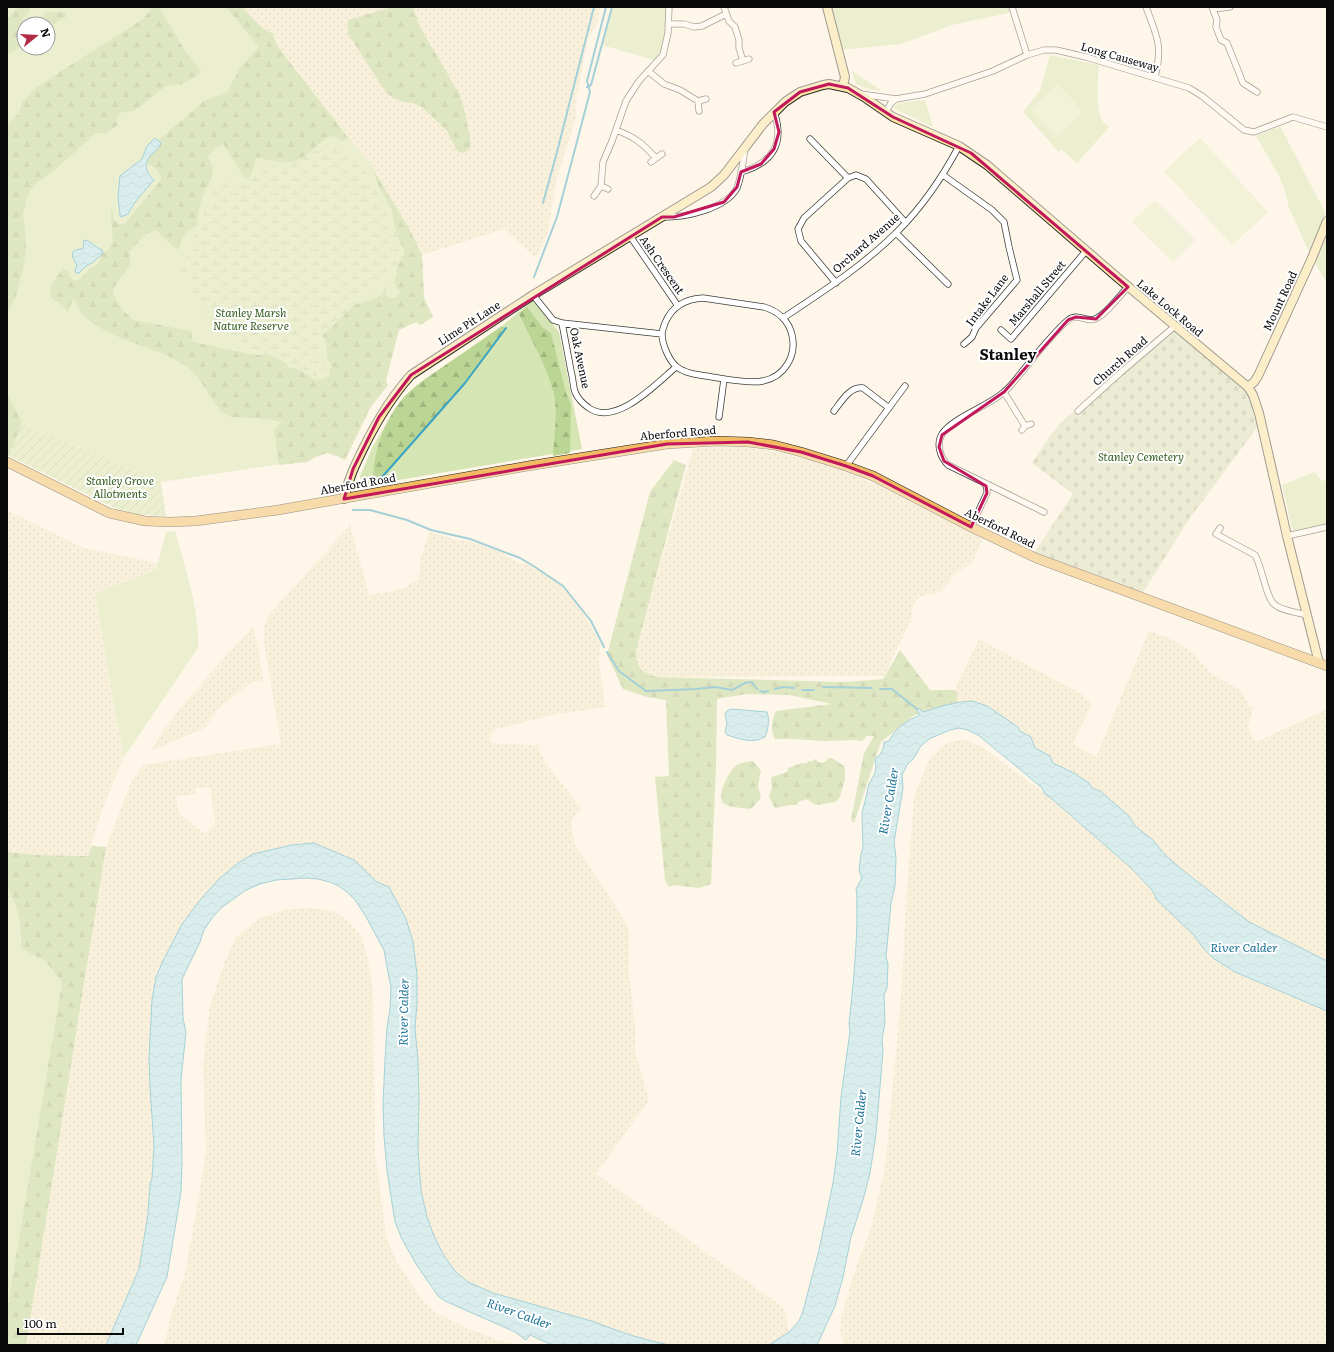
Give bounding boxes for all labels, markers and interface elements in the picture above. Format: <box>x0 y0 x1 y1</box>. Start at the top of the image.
north arrow <box>16 16 56 56</box>
text: N <box>37 26 55 39</box>
street label: Long Causeway <box>1079 37 1162 75</box>
street label: Orchard Avenue <box>828 208 903 276</box>
street label: Ash Crescent <box>637 232 689 297</box>
street label: Marshall Street <box>1004 256 1069 329</box>
street label: Mount Road <box>1258 268 1300 333</box>
street label: Intake Lane <box>961 270 1011 329</box>
street label: Lake Lock Road <box>1134 275 1207 340</box>
street label: Lime Pit Lane <box>434 296 503 348</box>
park label: Stanley Marsh Nature Reserve <box>213 304 289 333</box>
street label: Oak Avenue <box>567 326 595 390</box>
street label: Church Road <box>1088 332 1151 389</box>
district label: Stanley <box>979 342 1037 365</box>
street label: Aberford Road <box>639 421 717 443</box>
park label: Stanley Cemetery <box>1098 448 1184 464</box>
street label: Aberford Road <box>319 468 397 498</box>
park label: Stanley Grove Allotments <box>86 472 154 501</box>
street label: Aberford Road <box>963 503 1039 551</box>
water label: River Calder <box>873 765 903 836</box>
water label: River Calder <box>1210 938 1278 956</box>
water label: River Calder <box>393 978 413 1046</box>
water label: River Calder <box>846 1088 871 1158</box>
water label: River Calder <box>484 1293 555 1333</box>
scale bar <box>18 1310 123 1336</box>
text: 100 m <box>24 1314 57 1332</box>

